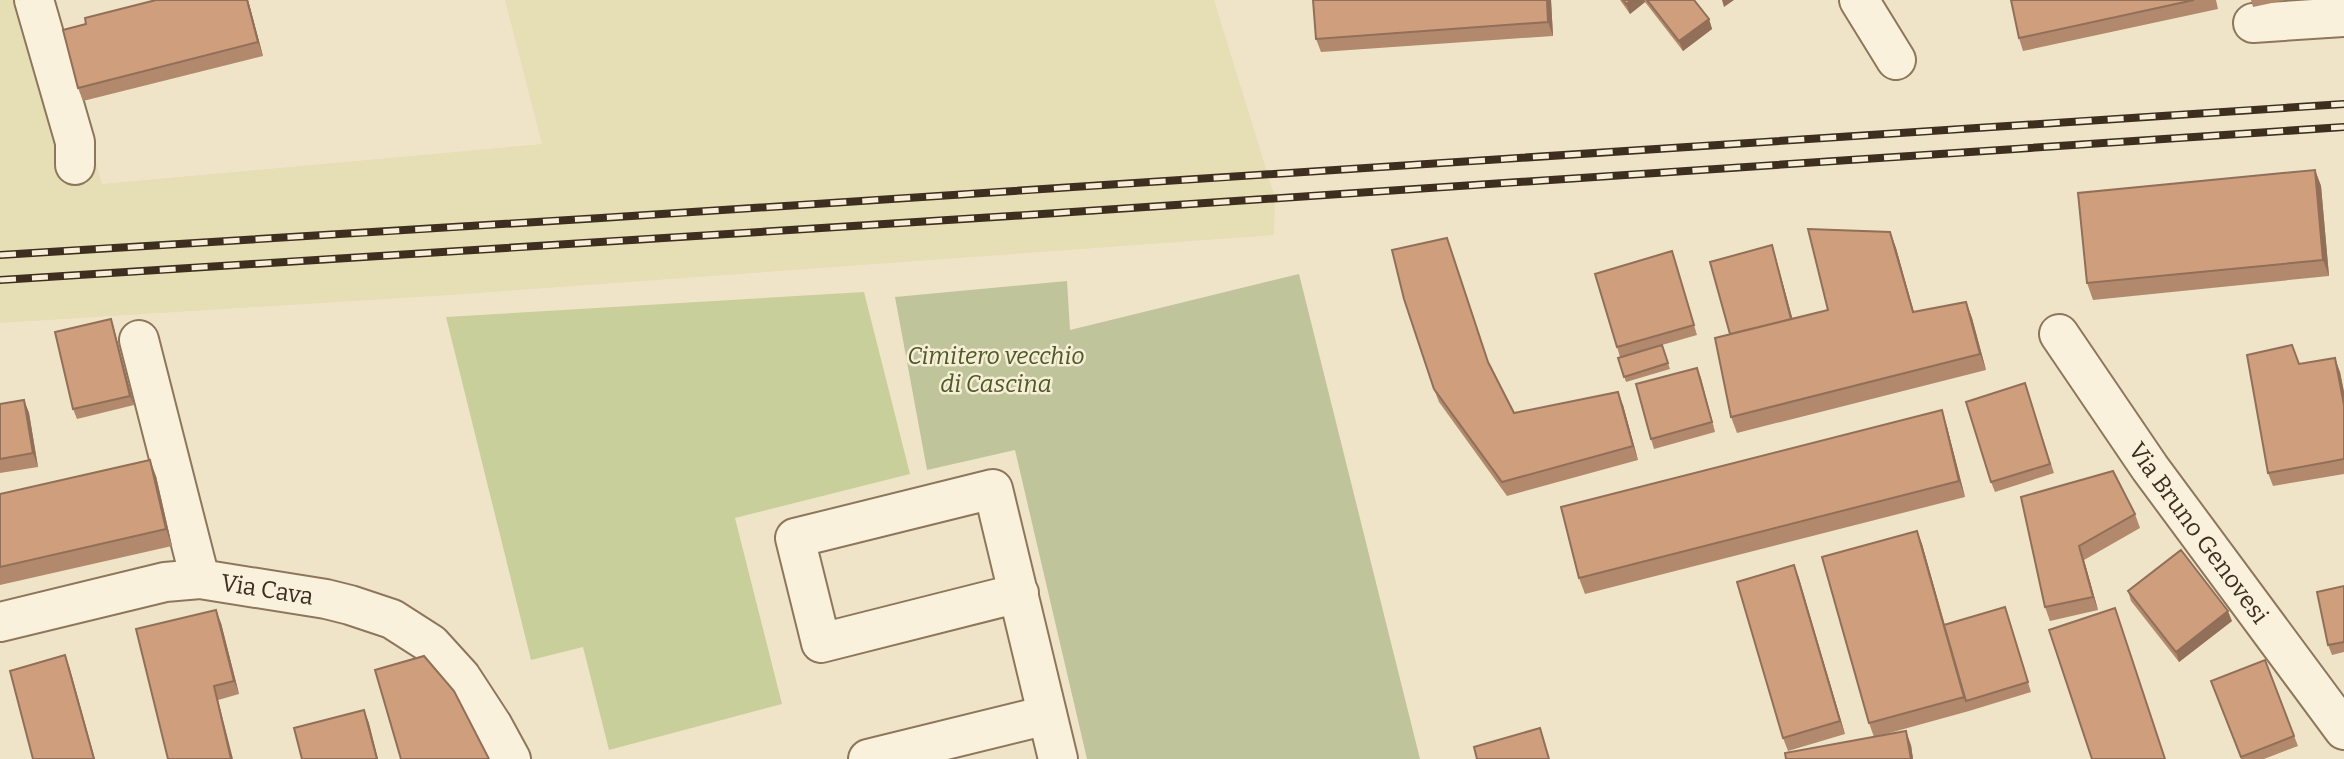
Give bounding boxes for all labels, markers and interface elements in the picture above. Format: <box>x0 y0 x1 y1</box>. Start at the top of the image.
park label: Cimitero vecchio di Cascina <box>907 342 1085 398</box>
street label: Via Bruno Genovesi <box>2123 437 2274 629</box>
street label: Via Cava <box>219 569 315 611</box>

